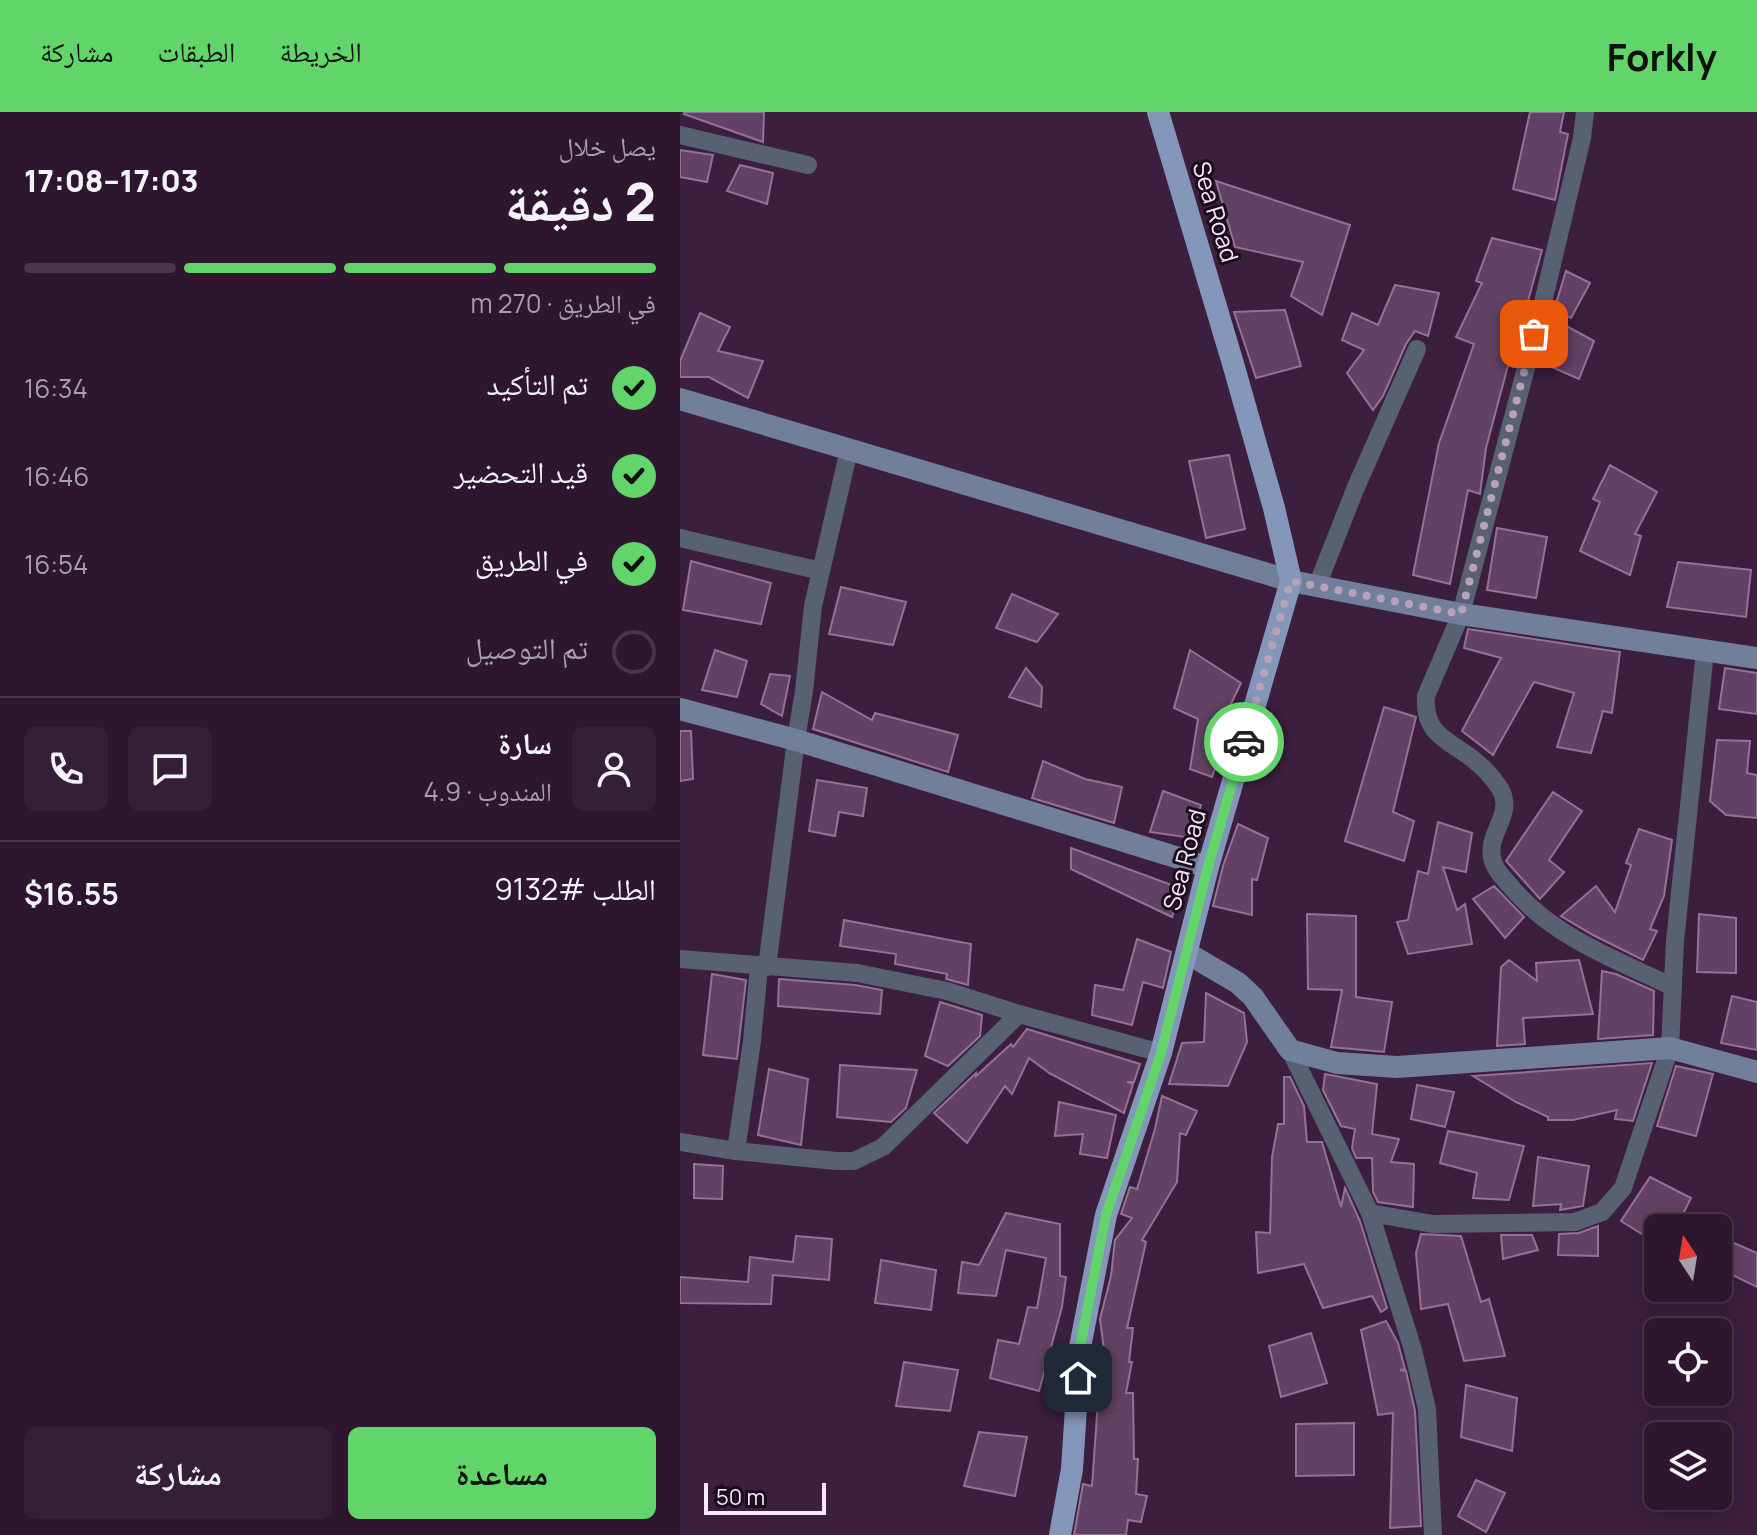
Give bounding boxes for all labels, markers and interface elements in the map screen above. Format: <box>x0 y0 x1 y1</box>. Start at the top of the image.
text: Forkly <box>1607 30 1717 82</box>
text: مشاركة <box>40 32 114 70</box>
text: الطبقات <box>158 32 235 70</box>
text: الخريطة <box>279 32 362 70</box>
text: يصل خلال <box>558 128 656 164</box>
street label: Sea Road <box>1186 157 1247 266</box>
text: 17:03–17:08 <box>24 160 198 201</box>
text: 2 دقيقة <box>505 166 656 237</box>
text: في الطريق · 270 m <box>471 285 656 321</box>
pin <box>1500 300 1568 368</box>
icon: bag <box>1512 312 1556 356</box>
text: تم التأكيد <box>487 363 588 404</box>
icon: check <box>612 366 656 410</box>
text: 16:34 <box>24 370 88 406</box>
text: قيد التحضير <box>454 451 588 492</box>
icon: check <box>612 454 656 498</box>
text: 16:46 <box>24 458 90 494</box>
text: في الطريق <box>475 539 588 580</box>
icon: check <box>612 542 656 586</box>
text: 16:54 <box>24 546 88 582</box>
text: تم التوصيل <box>465 627 588 668</box>
courier <box>1204 702 1284 782</box>
icon: car <box>1222 720 1266 764</box>
text: سارة <box>498 722 552 763</box>
button: phone <box>24 727 108 811</box>
button: chat <box>128 727 212 811</box>
button: person <box>572 727 656 811</box>
text: المندوب · 4.9 <box>424 773 552 809</box>
street label: Sea Road <box>1154 805 1213 914</box>
text: الطلب #9132 <box>494 868 656 909</box>
text: $16.55 <box>24 873 119 914</box>
north arrow <box>1644 1214 1732 1302</box>
map controls <box>1644 1214 1732 1510</box>
button: locate <box>1644 1318 1732 1406</box>
pin <box>1044 1344 1112 1412</box>
icon: home <box>1056 1356 1100 1400</box>
button: layers <box>1644 1422 1732 1510</box>
button: مشاركة <box>24 1427 332 1519</box>
button: مساعدة <box>348 1427 656 1519</box>
scale bar <box>704 1479 826 1515</box>
text: 50 m <box>716 1482 765 1512</box>

